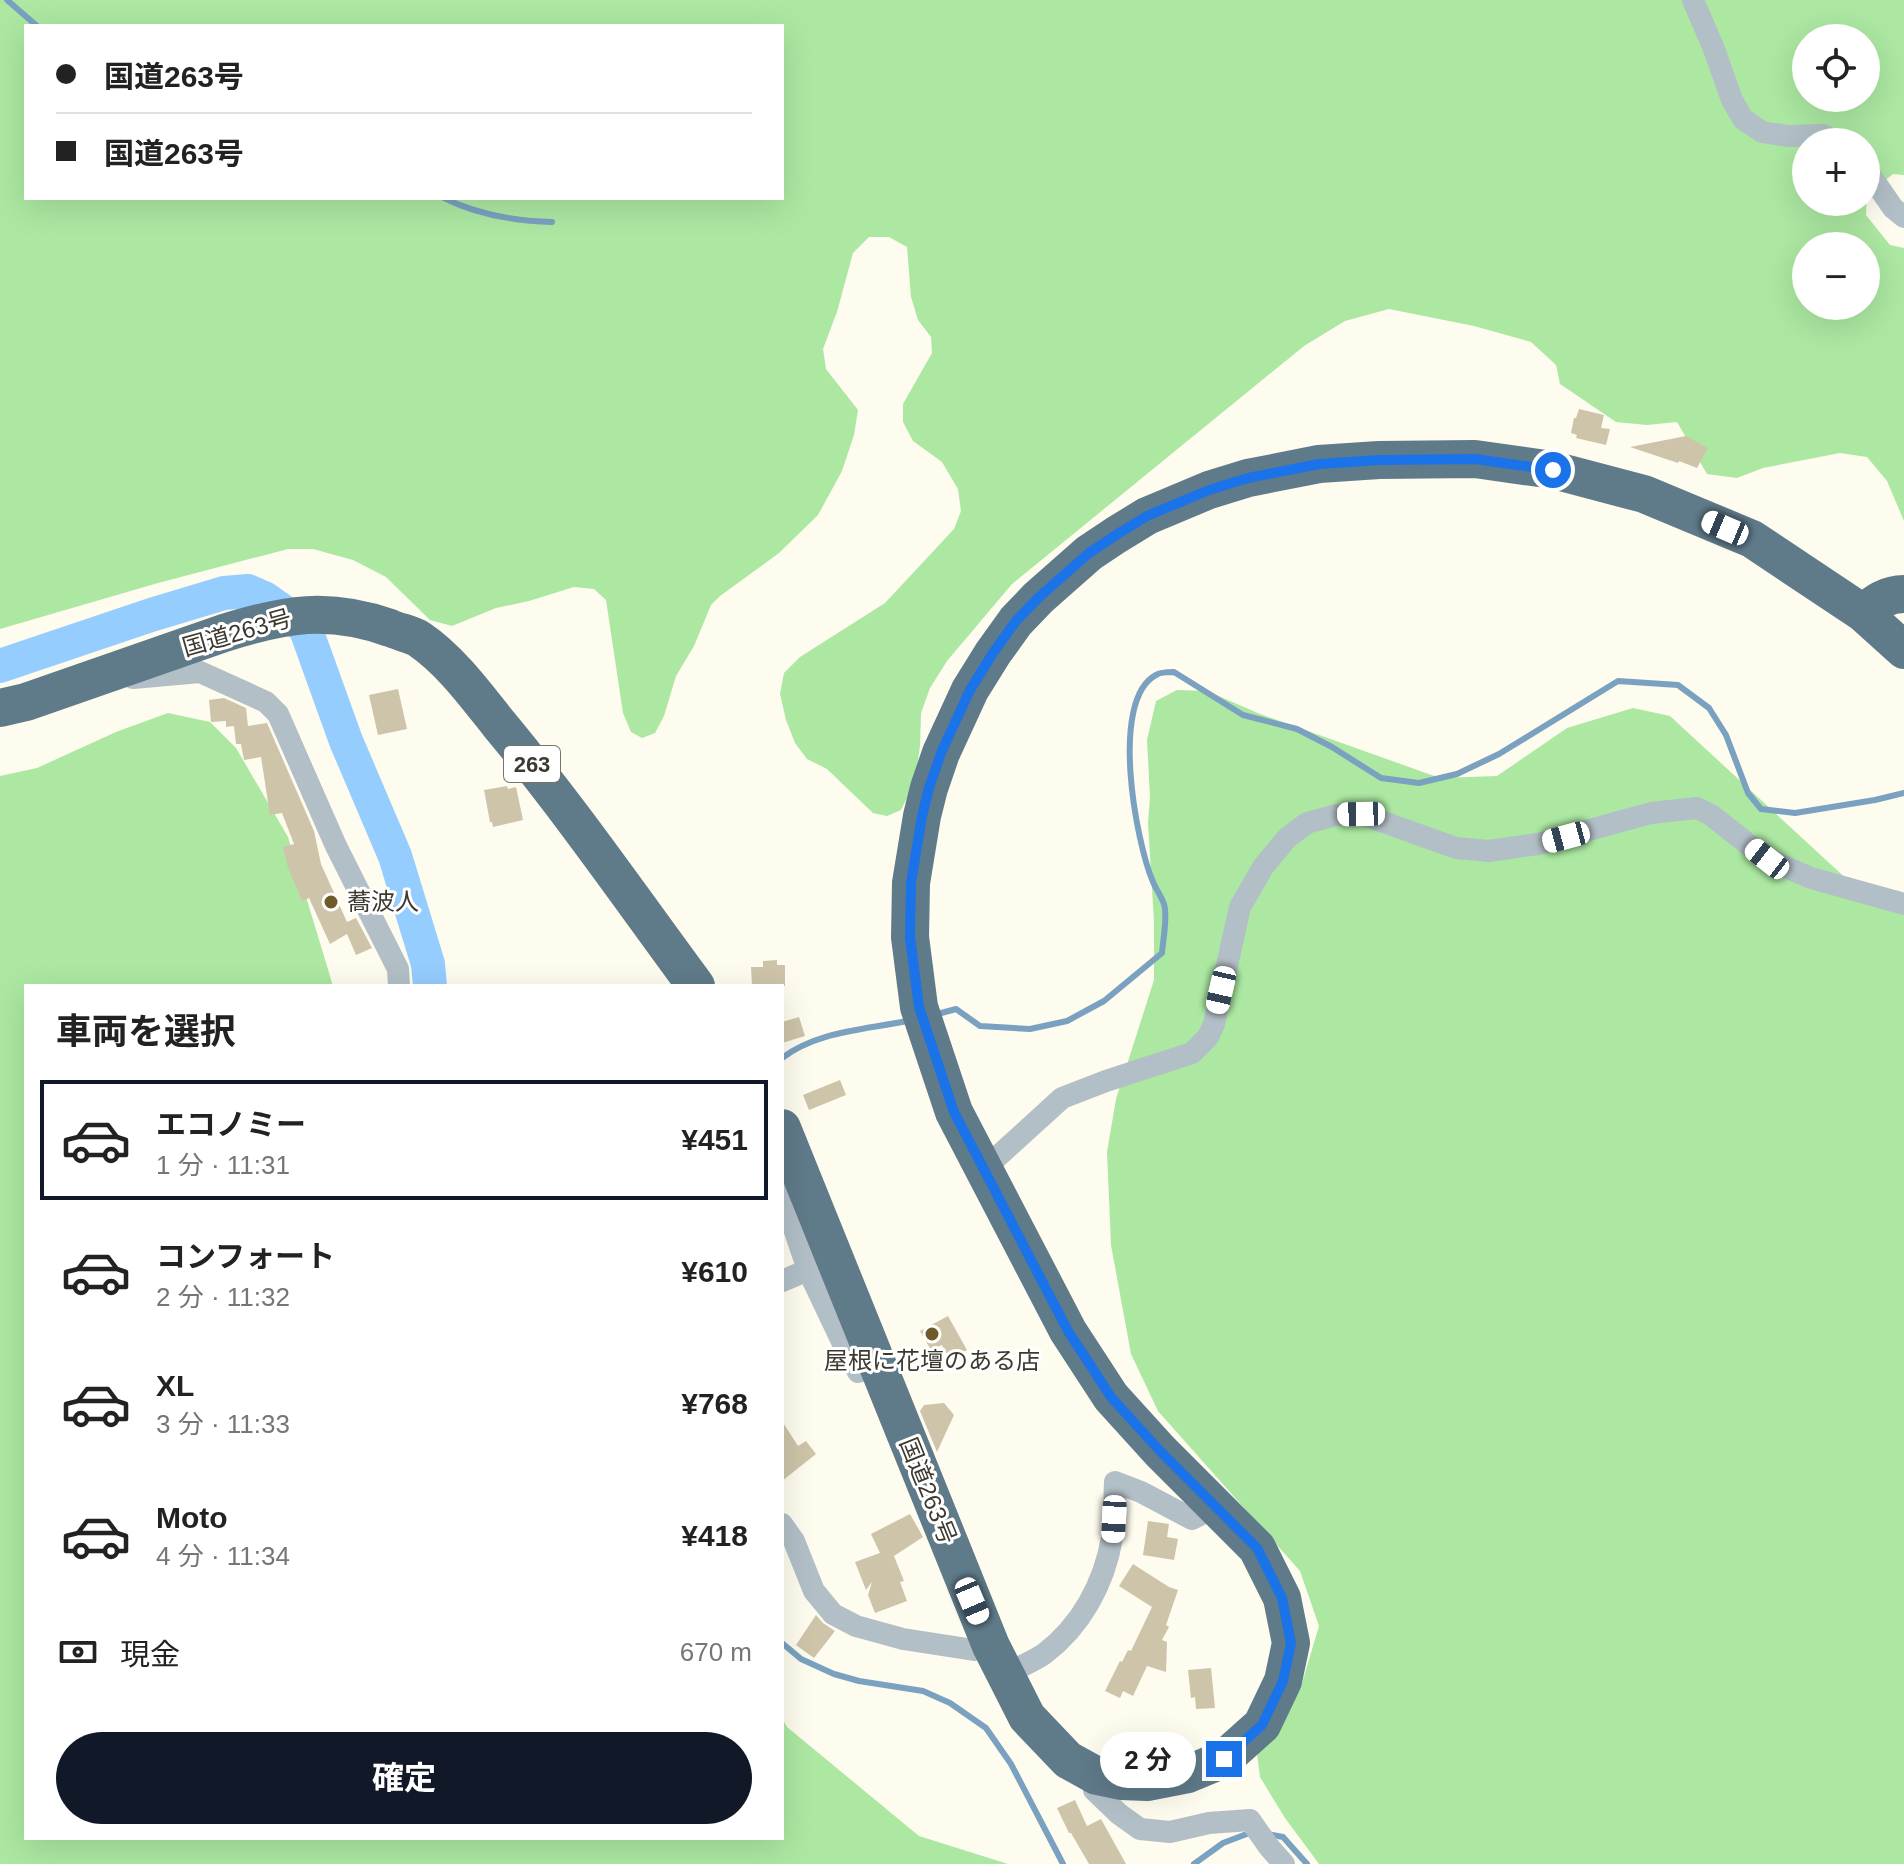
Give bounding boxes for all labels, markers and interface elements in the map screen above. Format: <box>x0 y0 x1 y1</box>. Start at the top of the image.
map controls <box>1792 24 1880 320</box>
button: locate <box>1792 24 1880 112</box>
text: 国道263号 <box>104 60 244 93</box>
button: + <box>1792 128 1880 216</box>
text: 国道263号 <box>104 137 244 170</box>
button: − <box>1792 232 1880 320</box>
route start <box>1535 452 1571 488</box>
car <box>1698 508 1752 548</box>
street label: 国道263号 <box>179 604 294 661</box>
road number: 263 <box>504 746 560 782</box>
car <box>1337 802 1385 826</box>
car <box>1540 819 1592 855</box>
car <box>1741 835 1793 883</box>
place label: 蕎波人 <box>347 888 419 915</box>
marker: 蕎波人 <box>322 893 340 911</box>
car <box>1204 964 1238 1016</box>
text: 車両を選択 <box>56 1011 236 1052</box>
icon: car <box>60 1104 132 1176</box>
text: エコノミー <box>156 1108 306 1141</box>
text: ¥451 <box>681 1123 748 1156</box>
text: 1 分 · 11:31 <box>156 1150 290 1180</box>
icon: car <box>60 1236 132 1308</box>
text: コンフォート <box>156 1240 335 1273</box>
text: ¥610 <box>681 1255 748 1288</box>
text: 2 分 · 11:32 <box>156 1282 290 1312</box>
marker: 屋根に花壇のある店 <box>923 1325 941 1343</box>
place label: 屋根に花壇のある店 <box>824 1347 1040 1374</box>
icon: car <box>60 1368 132 1440</box>
text: XL <box>156 1369 194 1402</box>
text: ¥768 <box>681 1387 748 1420</box>
text: 3 分 · 11:33 <box>156 1409 290 1439</box>
street label: 国道263号 <box>895 1434 962 1548</box>
car <box>1101 1494 1127 1544</box>
icon: car <box>60 1500 132 1572</box>
text: Moto <box>156 1501 228 1534</box>
text: ¥418 <box>681 1519 748 1552</box>
text: 4 分 · 11:34 <box>156 1541 290 1571</box>
car <box>952 1574 992 1628</box>
icon: cash <box>56 1630 100 1674</box>
text: 670 m <box>680 1637 752 1667</box>
text: 現金 <box>120 1638 180 1671</box>
callout: 2 分 <box>1100 1731 1196 1787</box>
button: 確定 <box>56 1732 752 1824</box>
route end <box>1206 1741 1242 1777</box>
text: 2 分 <box>1124 1745 1172 1775</box>

